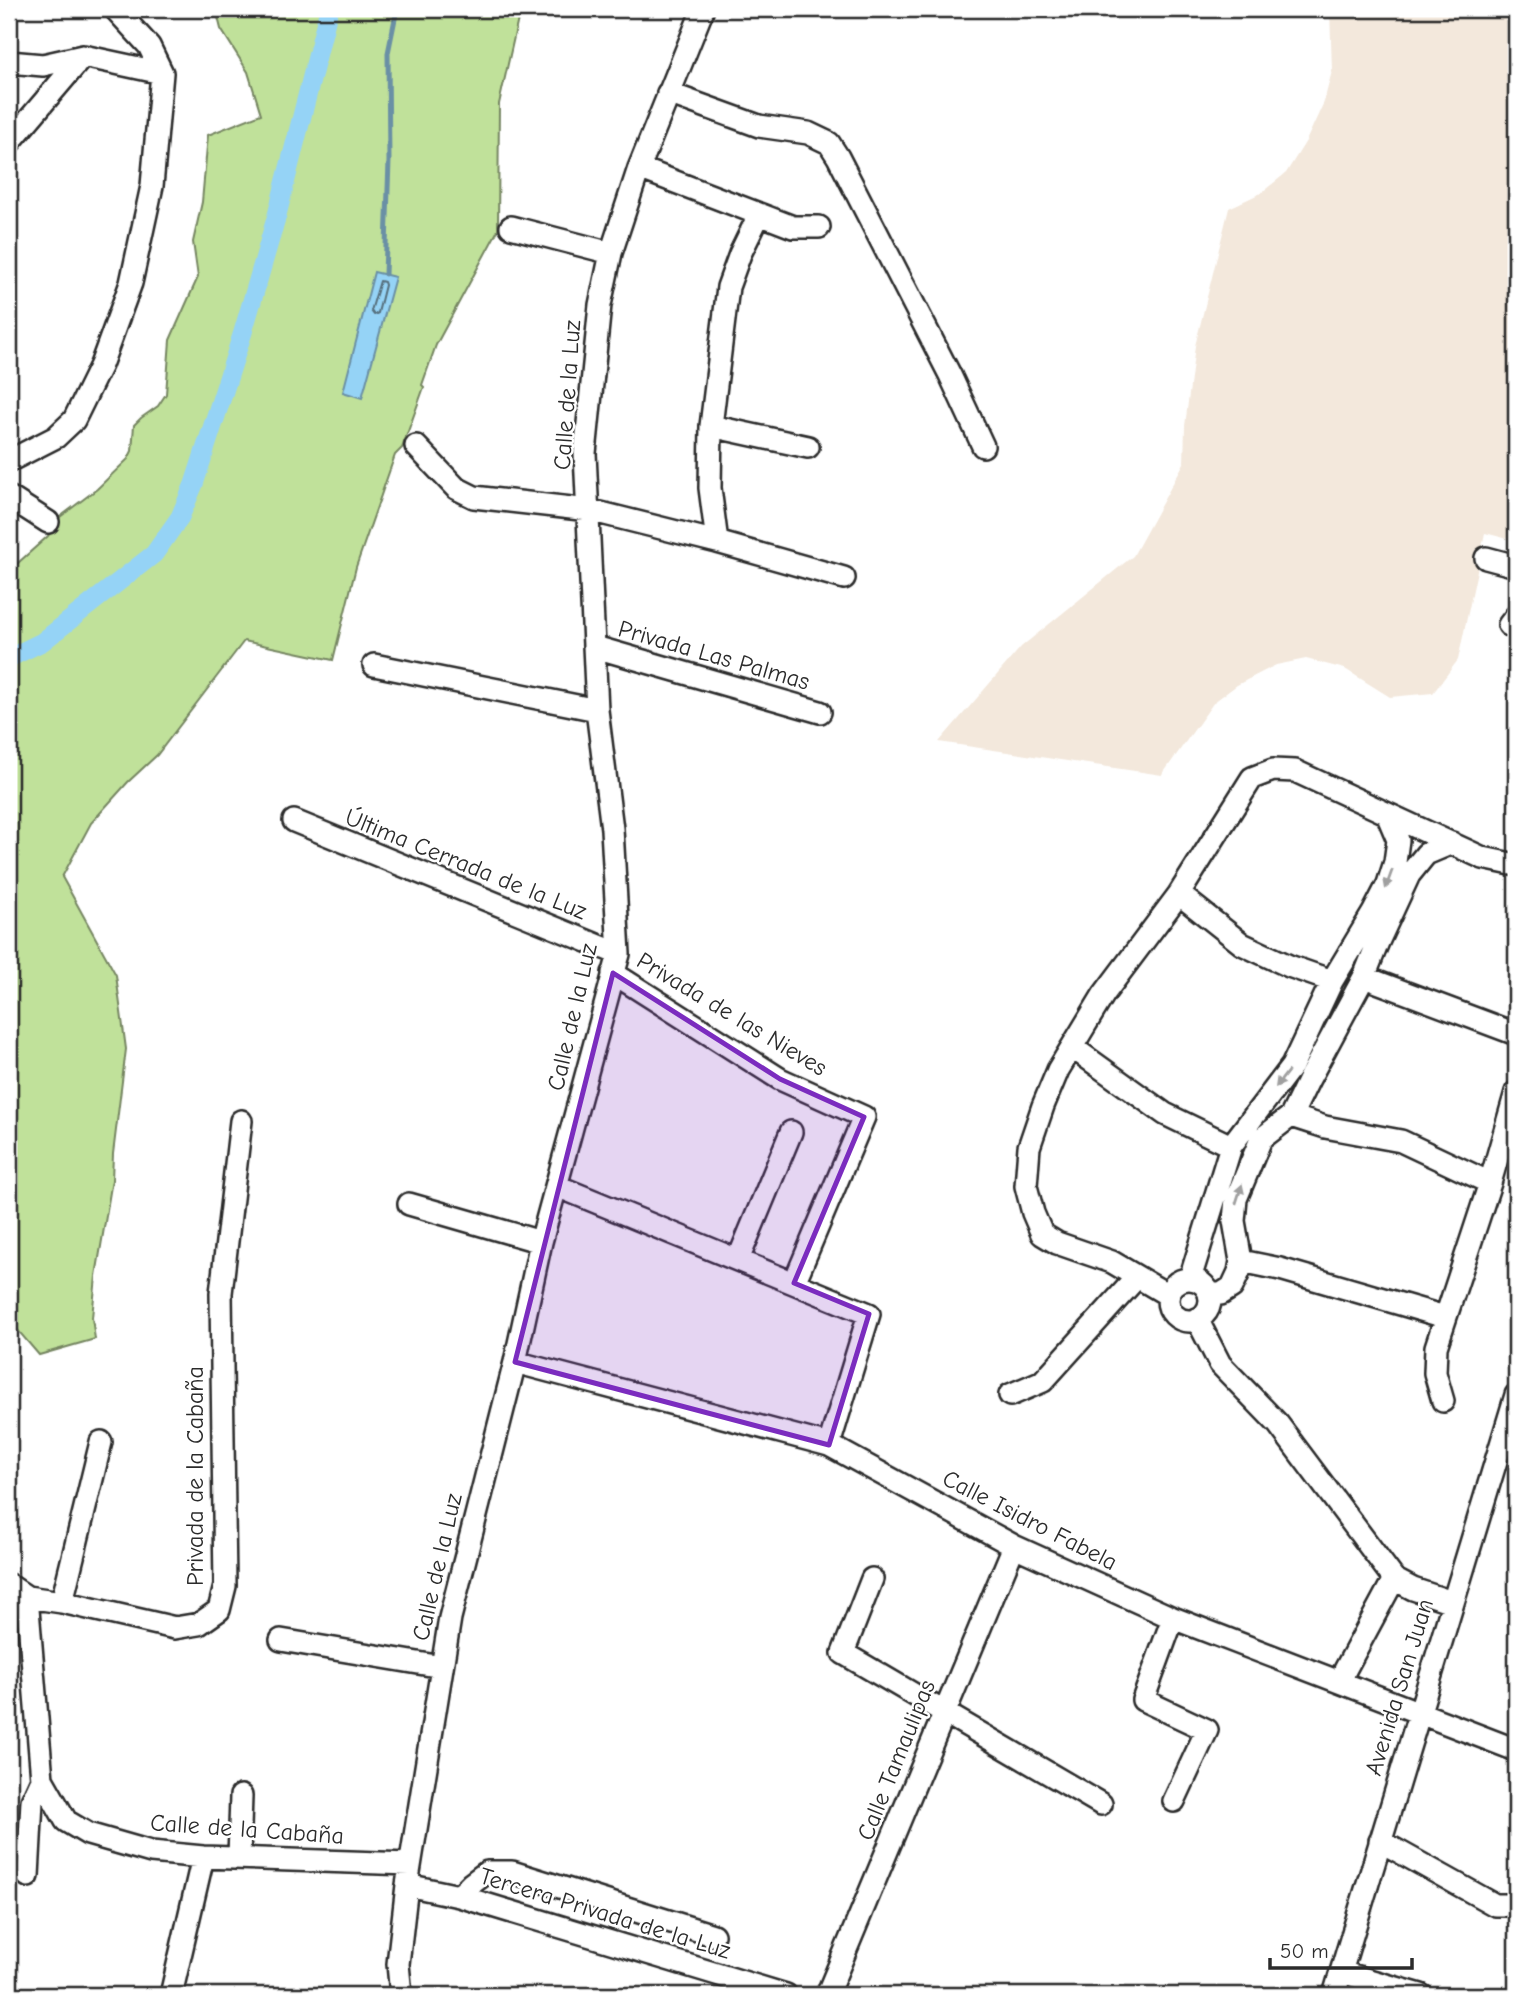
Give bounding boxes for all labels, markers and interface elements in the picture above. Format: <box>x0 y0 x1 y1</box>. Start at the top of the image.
street label: Calle de la Luz <box>548 318 586 471</box>
street label: Privada Las Palmas <box>615 614 813 696</box>
street label: Última Cerrada de la Luz <box>341 803 591 926</box>
one-way arrow <box>1383 868 1394 889</box>
street label: Calle de la Luz <box>541 940 603 1093</box>
street label: Privada de las Nieves <box>632 946 832 1082</box>
one-way arrow <box>1275 1069 1290 1087</box>
one-way arrow <box>1235 1184 1245 1205</box>
street label: Privada de la Cabaña <box>181 1366 209 1586</box>
street label: Calle Isidro Fabela <box>938 1464 1122 1576</box>
street label: Calle de la Luz <box>406 1490 468 1643</box>
street label: Avenida San Juan <box>1359 1595 1439 1779</box>
street label: Calle Tamaulipas <box>851 1676 941 1844</box>
street label: Calle de la Cabaña <box>149 1808 345 1850</box>
street label: Tercera Privada de la Luz <box>476 1861 734 1965</box>
scale bar <box>1270 1927 1411 1971</box>
text: 50 m <box>1280 1939 1329 1963</box>

